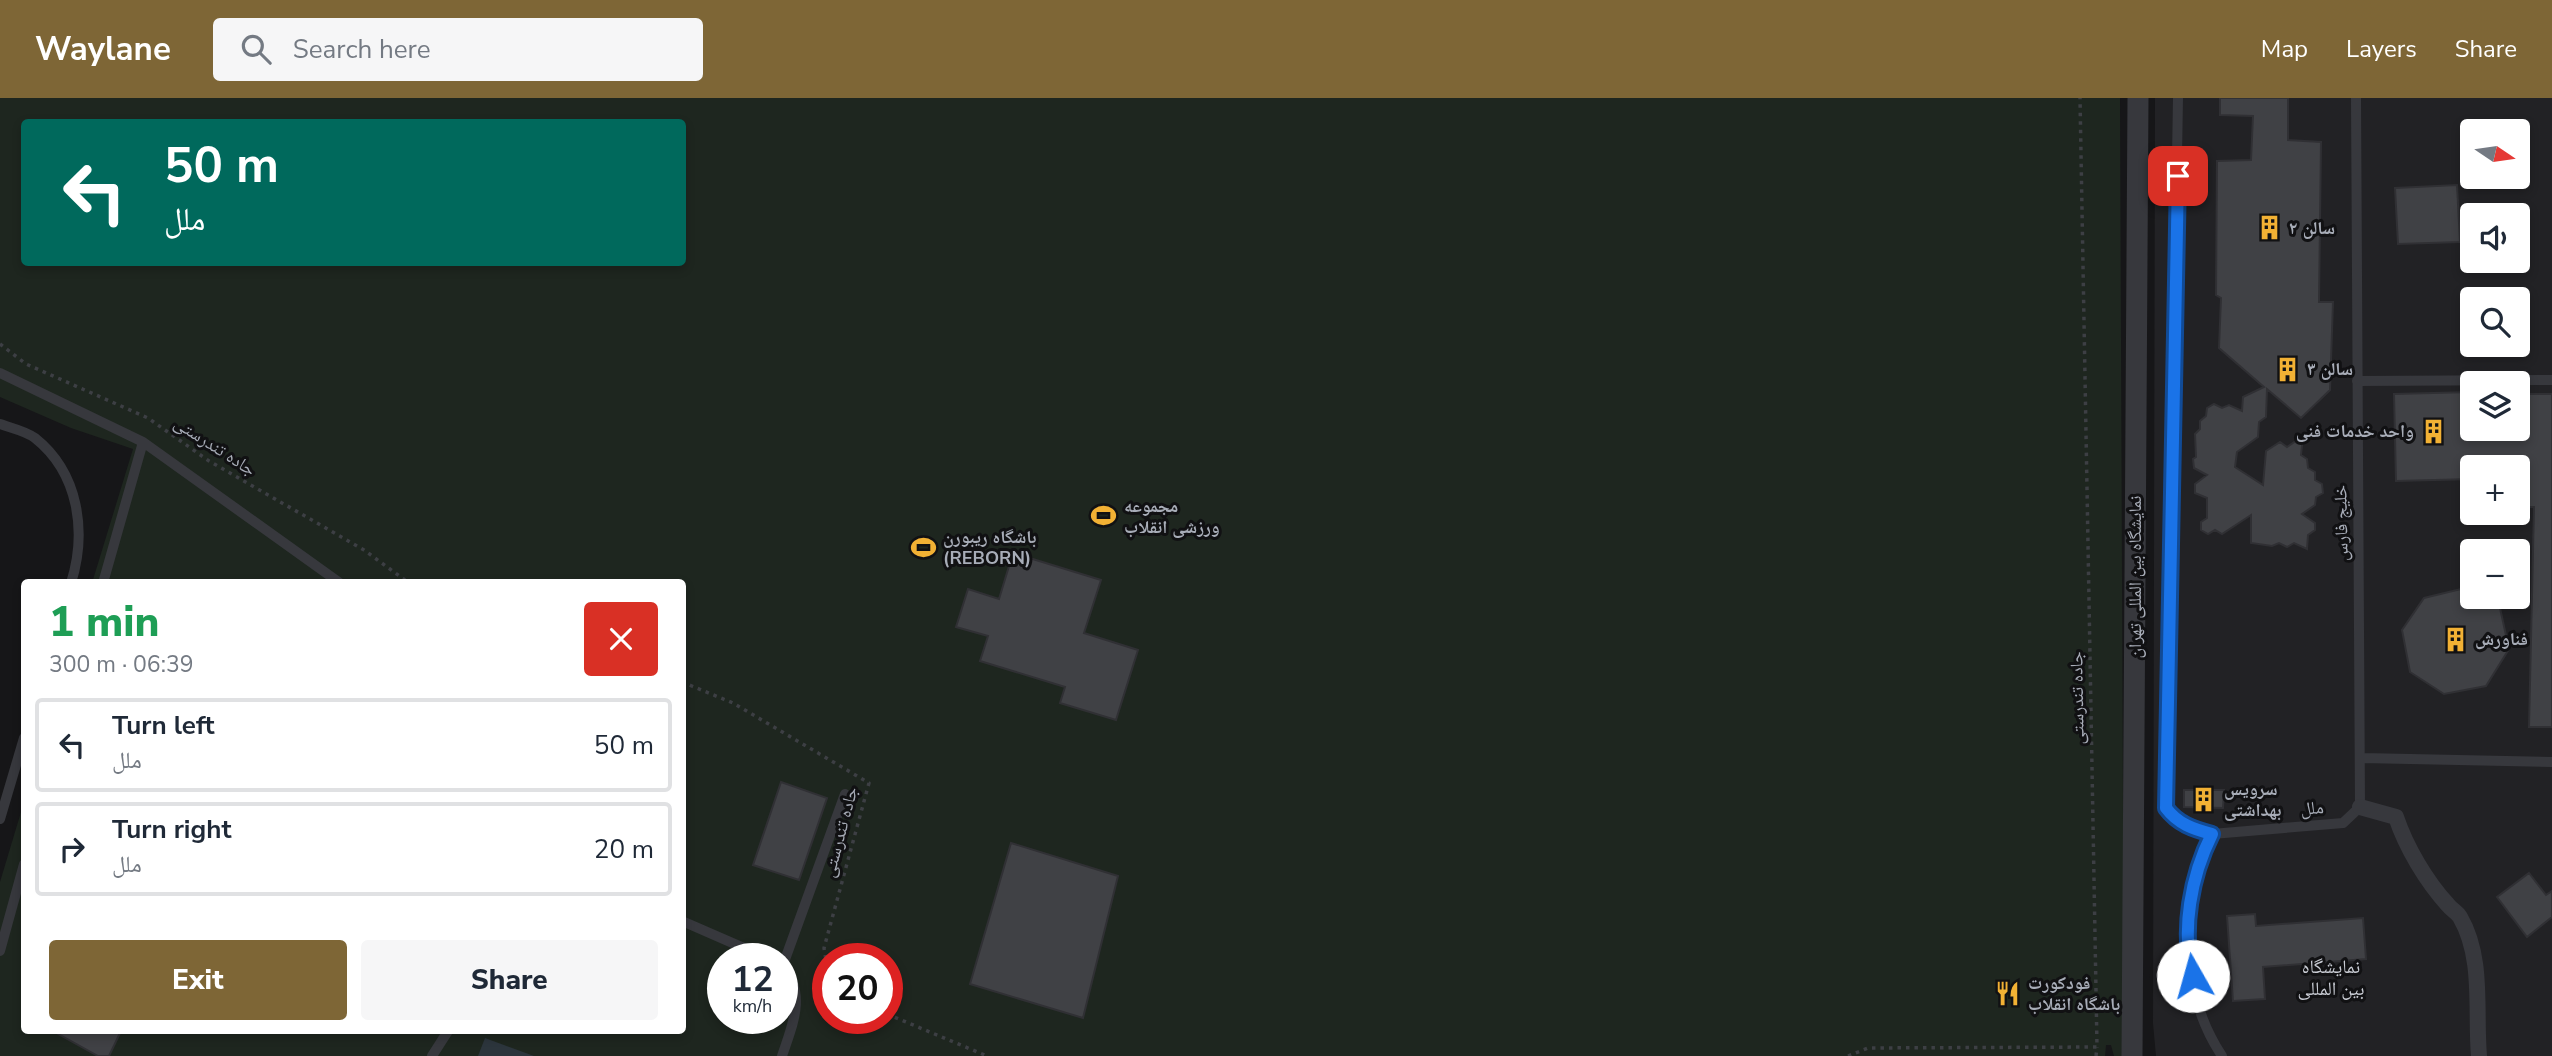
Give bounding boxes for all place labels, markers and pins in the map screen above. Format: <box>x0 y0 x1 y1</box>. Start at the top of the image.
pin <box>2148 146 2208 206</box>
building icon: سالن ۲ <box>2255 214 2283 242</box>
place label: سالن ۲ <box>2289 216 2335 240</box>
building icon: سالن ۳ <box>2273 355 2301 383</box>
place label: سالن ۳ <box>2307 357 2353 381</box>
building icon: واحد خدمات فنی <box>2420 417 2448 445</box>
place label: واحد خدمات فنی <box>2296 419 2414 443</box>
place label: مجموعه ورزشی انقلاب <box>1124 494 1220 539</box>
sports icon: مجموعه ورزشی انقلاب <box>1090 502 1118 530</box>
place label: باشگاه ریبورن (REBORN) <box>943 525 1037 570</box>
sports icon: باشگاه ریبورن (REBORN) <box>909 533 937 561</box>
building icon: فناورش <box>2441 625 2469 653</box>
place label: فناورش <box>2475 627 2528 651</box>
place label: سرویس بهداشتی <box>2224 777 2281 822</box>
building icon: سرویس بهداشتی <box>2190 785 2218 813</box>
place label: فودکورت باشگاه انقلاب <box>2028 971 2120 1016</box>
restaurant icon: فودکورت باشگاه انقلاب <box>1994 979 2022 1007</box>

